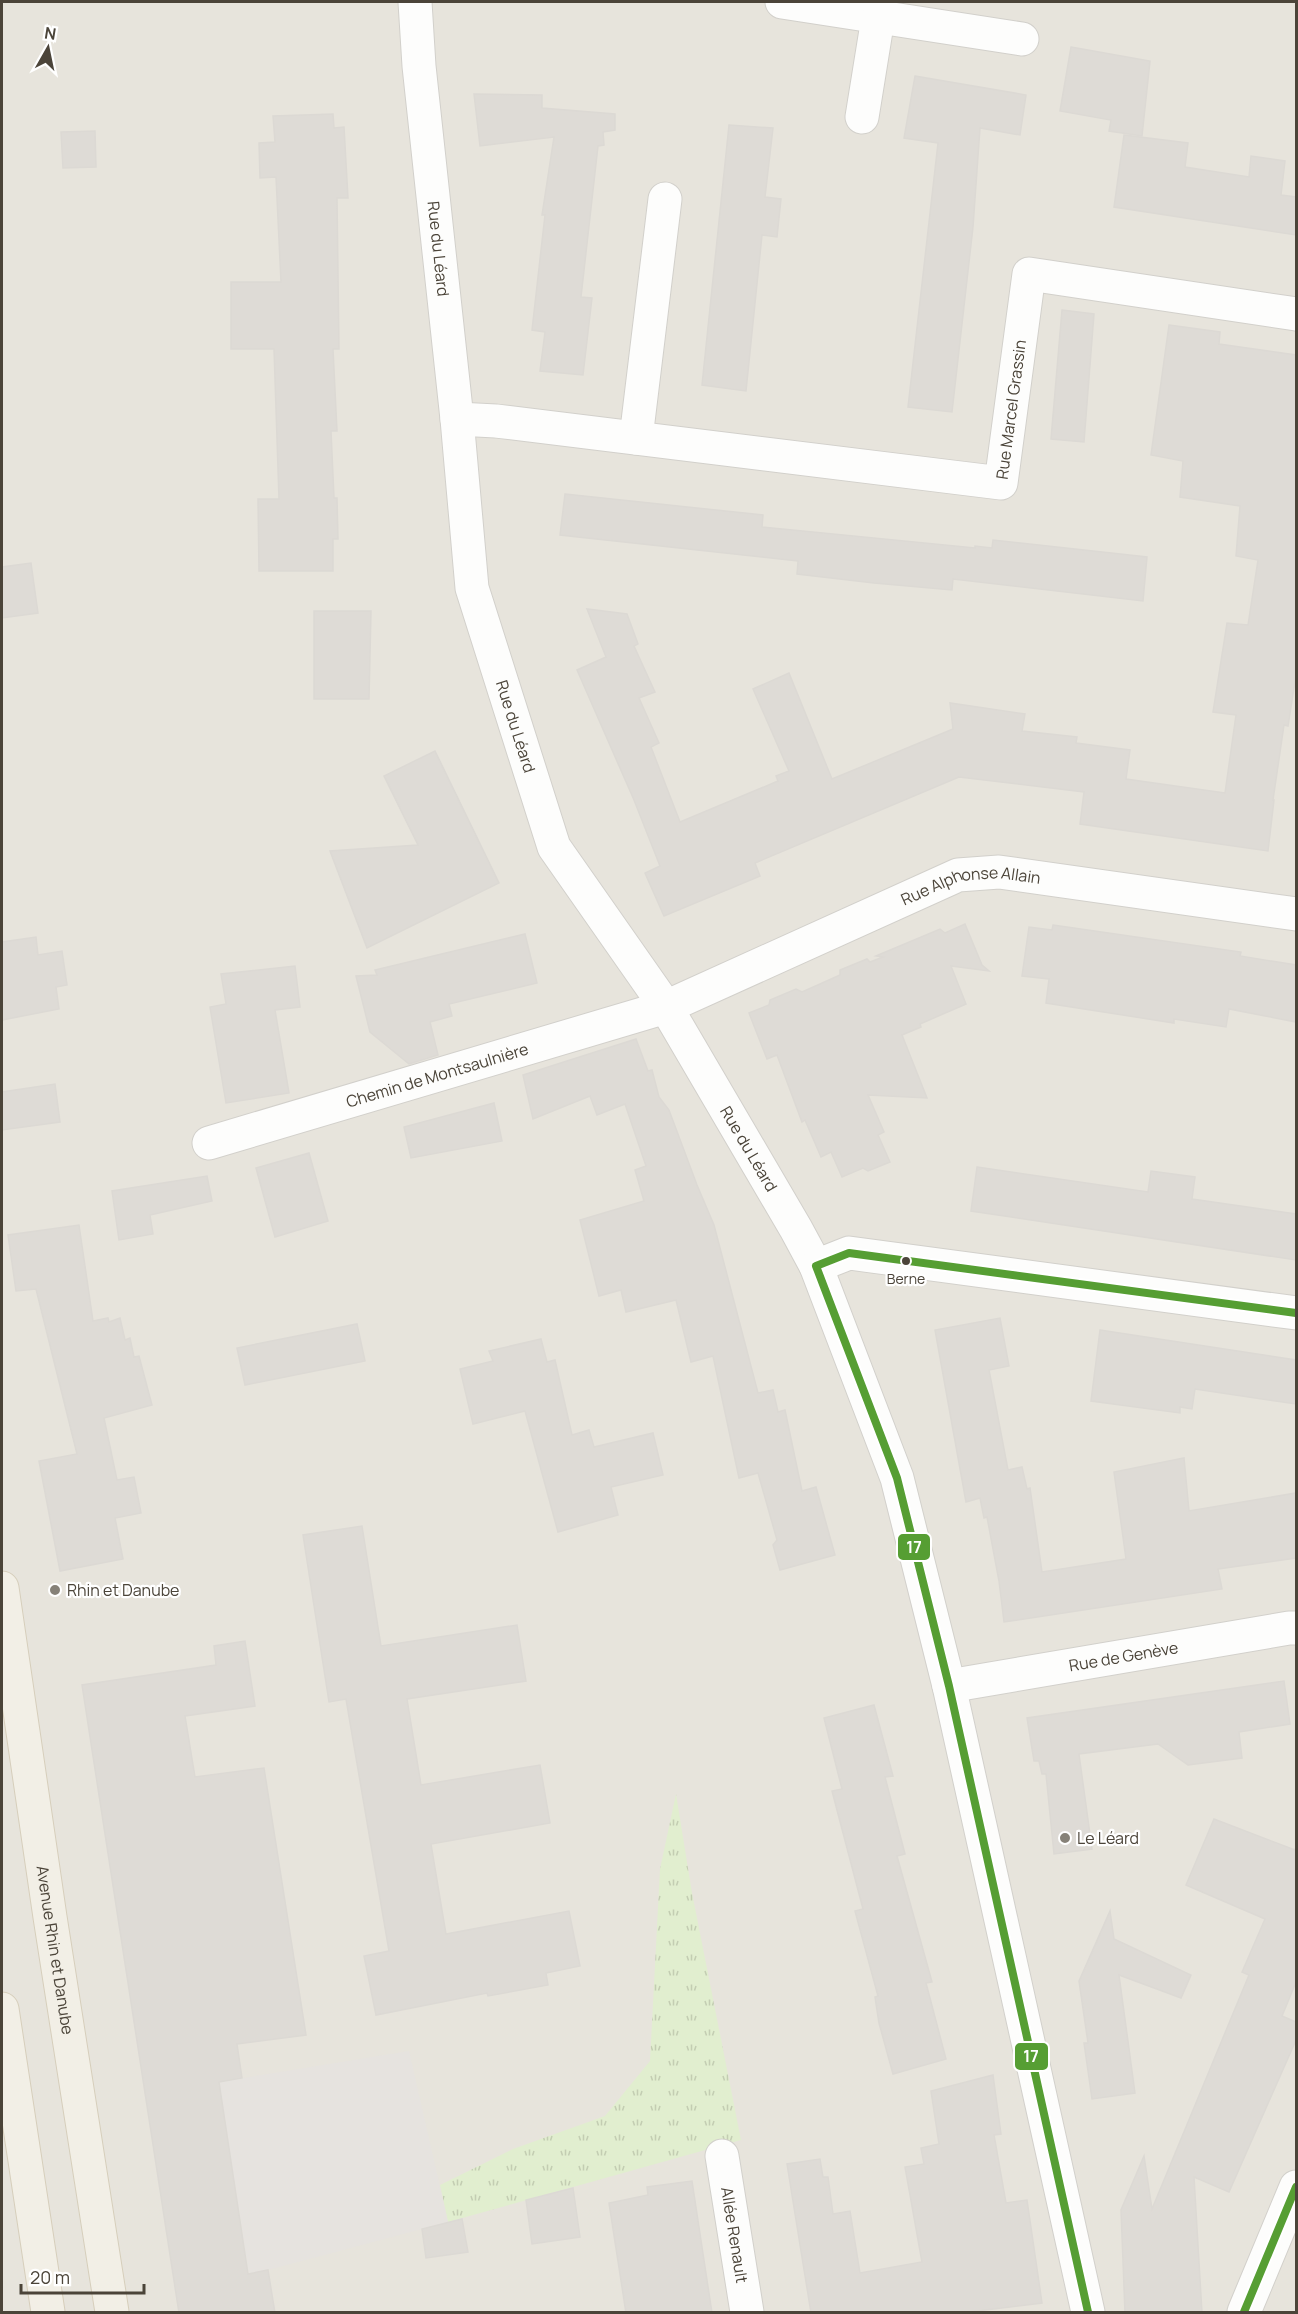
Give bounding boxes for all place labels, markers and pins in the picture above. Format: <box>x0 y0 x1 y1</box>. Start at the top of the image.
marker: Berne <box>900 1255 912 1267</box>
place label: Berne <box>887 1269 925 1288</box>
place label: Rhin et Danube <box>67 1579 179 1601</box>
marker: Rhin et Danube <box>48 1583 62 1597</box>
place label: Le Léard <box>1077 1827 1139 1849</box>
marker: Le Léard <box>1058 1831 1072 1845</box>

